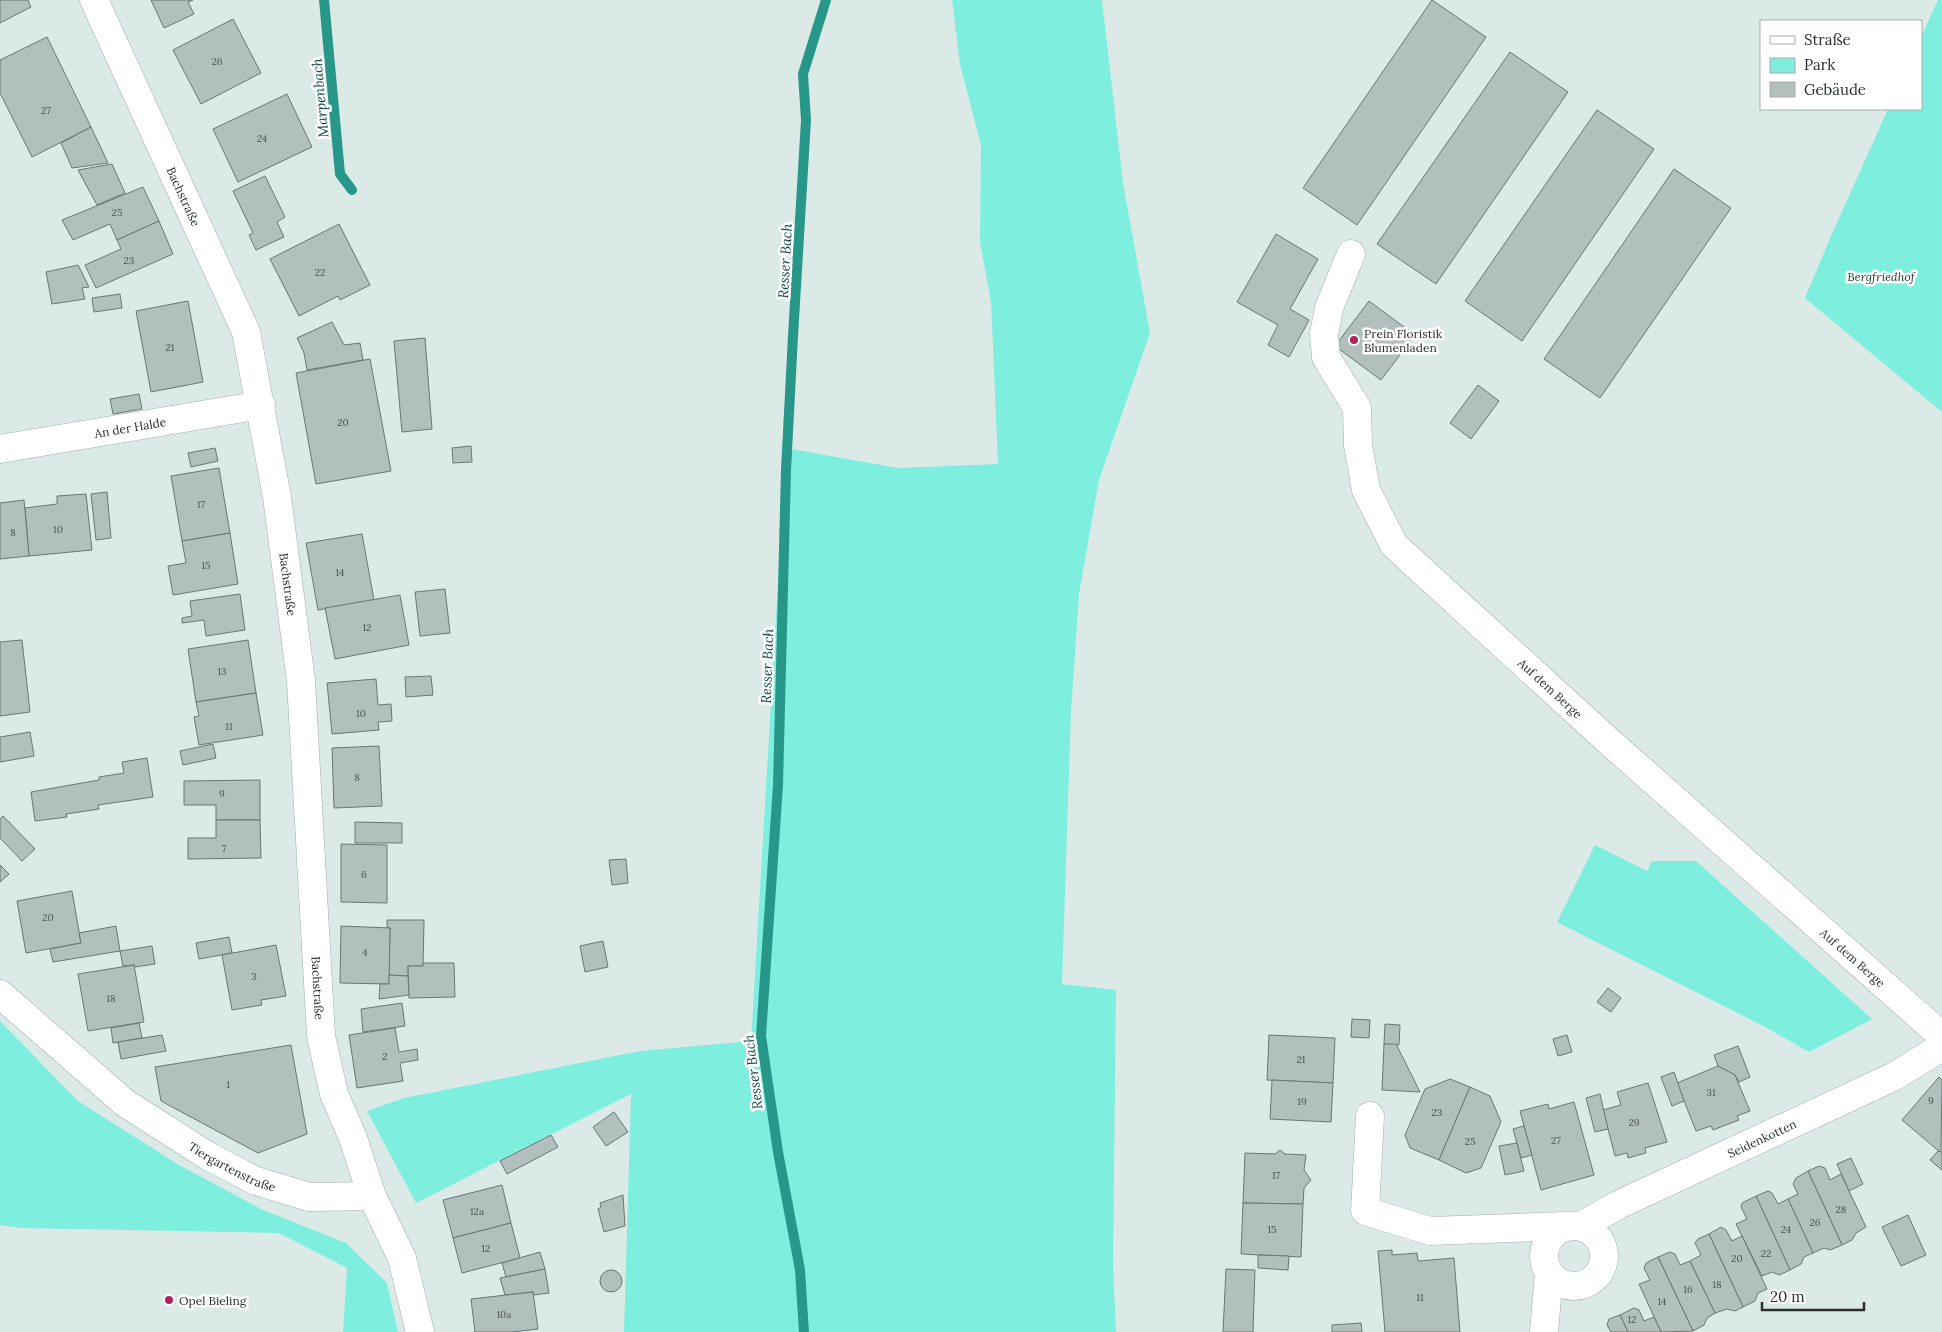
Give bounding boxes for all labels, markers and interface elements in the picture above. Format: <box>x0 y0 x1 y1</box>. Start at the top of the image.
legend <box>1760 20 1922 110</box>
text: Straße <box>1804 30 1851 49</box>
house number: 26 <box>211 55 223 68</box>
text: Park <box>1804 55 1835 74</box>
water label: Marpenbach <box>308 58 332 138</box>
text: Gebäude <box>1804 80 1866 99</box>
house number: 27 <box>41 104 51 117</box>
house number: 24 <box>257 132 268 145</box>
street label: Bachstraße <box>164 164 204 229</box>
house number: 25 <box>112 206 122 219</box>
water label: Resser Bach <box>774 223 796 299</box>
house number: 23 <box>124 254 135 267</box>
house number: 22 <box>315 266 325 279</box>
park label: Bergfriedhof <box>1847 269 1916 284</box>
place label: Prein Floristik Blumenladen <box>1364 326 1443 355</box>
marker: Prein Floristik Blumenladen <box>1348 334 1360 346</box>
house number: 21 <box>165 341 175 354</box>
street label: An der Halde <box>92 414 168 441</box>
house number: 20 <box>337 416 349 429</box>
house number: 17 <box>197 498 206 511</box>
house number: 10 <box>53 523 63 536</box>
house number: 8 <box>10 526 16 539</box>
street label: Bachstraße <box>277 552 300 617</box>
house number: 15 <box>201 559 211 572</box>
house number: 14 <box>335 566 345 579</box>
house number: 12 <box>362 621 372 634</box>
water label: Resser Bach <box>757 628 777 704</box>
street label: Auf dem Berge <box>1515 654 1586 721</box>
house number: 13 <box>217 665 227 678</box>
house number: 10 <box>356 707 366 720</box>
house number: 11 <box>225 720 233 733</box>
house number: 8 <box>354 771 360 784</box>
house number: 9 <box>219 787 225 800</box>
house number: 7 <box>222 842 227 855</box>
house number: 6 <box>361 868 367 881</box>
house number: 20 <box>42 911 54 924</box>
street label: Auf dem Berge <box>1817 924 1889 990</box>
house number: 4 <box>362 946 368 959</box>
street label: Bachstraße <box>309 956 328 1021</box>
house number: 3 <box>251 970 257 983</box>
house number: 18 <box>106 992 116 1005</box>
water label: Resser Bach <box>739 1034 767 1110</box>
house number: 2 <box>382 1050 388 1063</box>
house number: 21 <box>1296 1053 1306 1066</box>
house number: 1 <box>226 1078 230 1091</box>
house number: 31 <box>1706 1086 1716 1099</box>
house number: 9 <box>1928 1094 1934 1107</box>
house number: 19 <box>1297 1095 1307 1108</box>
house number: 23 <box>1432 1106 1443 1119</box>
house number: 29 <box>1628 1116 1640 1129</box>
street label: Seidenkotten <box>1725 1116 1799 1161</box>
house number: 27 <box>1551 1134 1561 1147</box>
house number: 25 <box>1465 1135 1475 1148</box>
street label: Tiergartenstraße <box>186 1138 278 1194</box>
house number: 17 <box>1272 1169 1281 1182</box>
house number: 28 <box>1836 1203 1847 1216</box>
house number: 12a <box>470 1205 484 1218</box>
house number: 26 <box>1809 1216 1821 1229</box>
house number: 15 <box>1267 1223 1277 1236</box>
house number: 24 <box>1781 1223 1792 1236</box>
house number: 12 <box>481 1242 491 1255</box>
house number: 22 <box>1761 1247 1771 1260</box>
house number: 20 <box>1731 1252 1743 1265</box>
house number: 18 <box>1712 1278 1722 1291</box>
scale bar <box>1762 1280 1864 1312</box>
house number: 16 <box>1683 1283 1693 1296</box>
text: 20 m <box>1770 1287 1805 1306</box>
house number: 11 <box>1416 1291 1424 1304</box>
place label: Opel Bieling <box>179 1293 247 1308</box>
marker: Opel Bieling <box>163 1294 175 1306</box>
house number: 14 <box>1657 1295 1667 1308</box>
house number: 10a <box>496 1308 512 1321</box>
house number: 12 <box>1627 1313 1637 1326</box>

